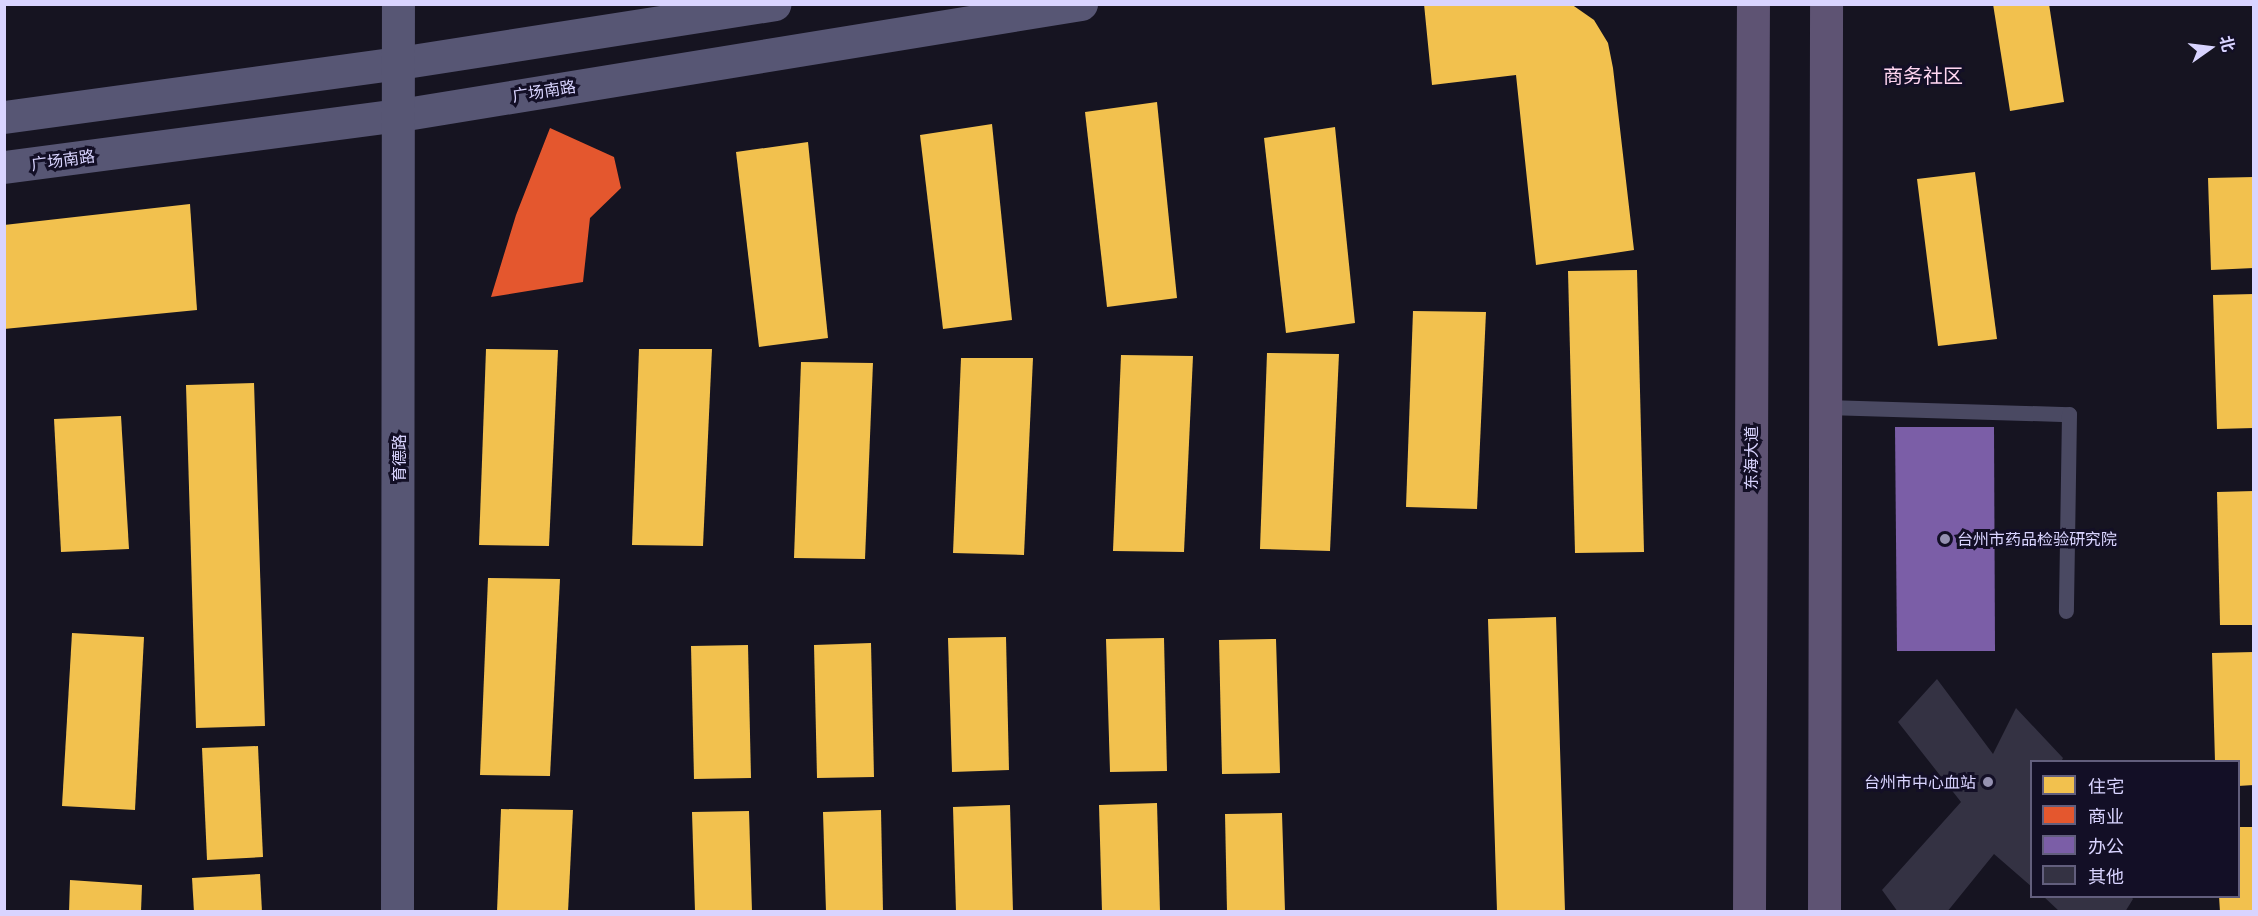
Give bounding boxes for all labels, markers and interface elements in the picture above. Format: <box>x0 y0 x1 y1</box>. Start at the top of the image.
north arrow <box>2180 18 2240 78</box>
text: 北 <box>2216 33 2239 54</box>
district label: 商务社区 <box>1883 64 1963 88</box>
street label: 广场南路 <box>511 77 577 105</box>
street label: 广场南路 <box>30 146 96 174</box>
street label: 东海大道 <box>1741 426 1761 490</box>
street label: 育德路 <box>389 434 409 482</box>
place label: 台州市药品检验研究院 <box>1957 529 2117 549</box>
marker: 台州市药品检验研究院 <box>1938 532 1952 546</box>
legend <box>2030 760 2240 898</box>
place label: 台州市中心血站 <box>1864 772 1976 792</box>
marker: 台州市中心血站 <box>1981 775 1995 789</box>
text: 住宅 <box>2088 775 2124 798</box>
text: 商业 <box>2088 805 2124 828</box>
text: 办公 <box>2088 835 2124 858</box>
text: 其他 <box>2088 865 2124 888</box>

